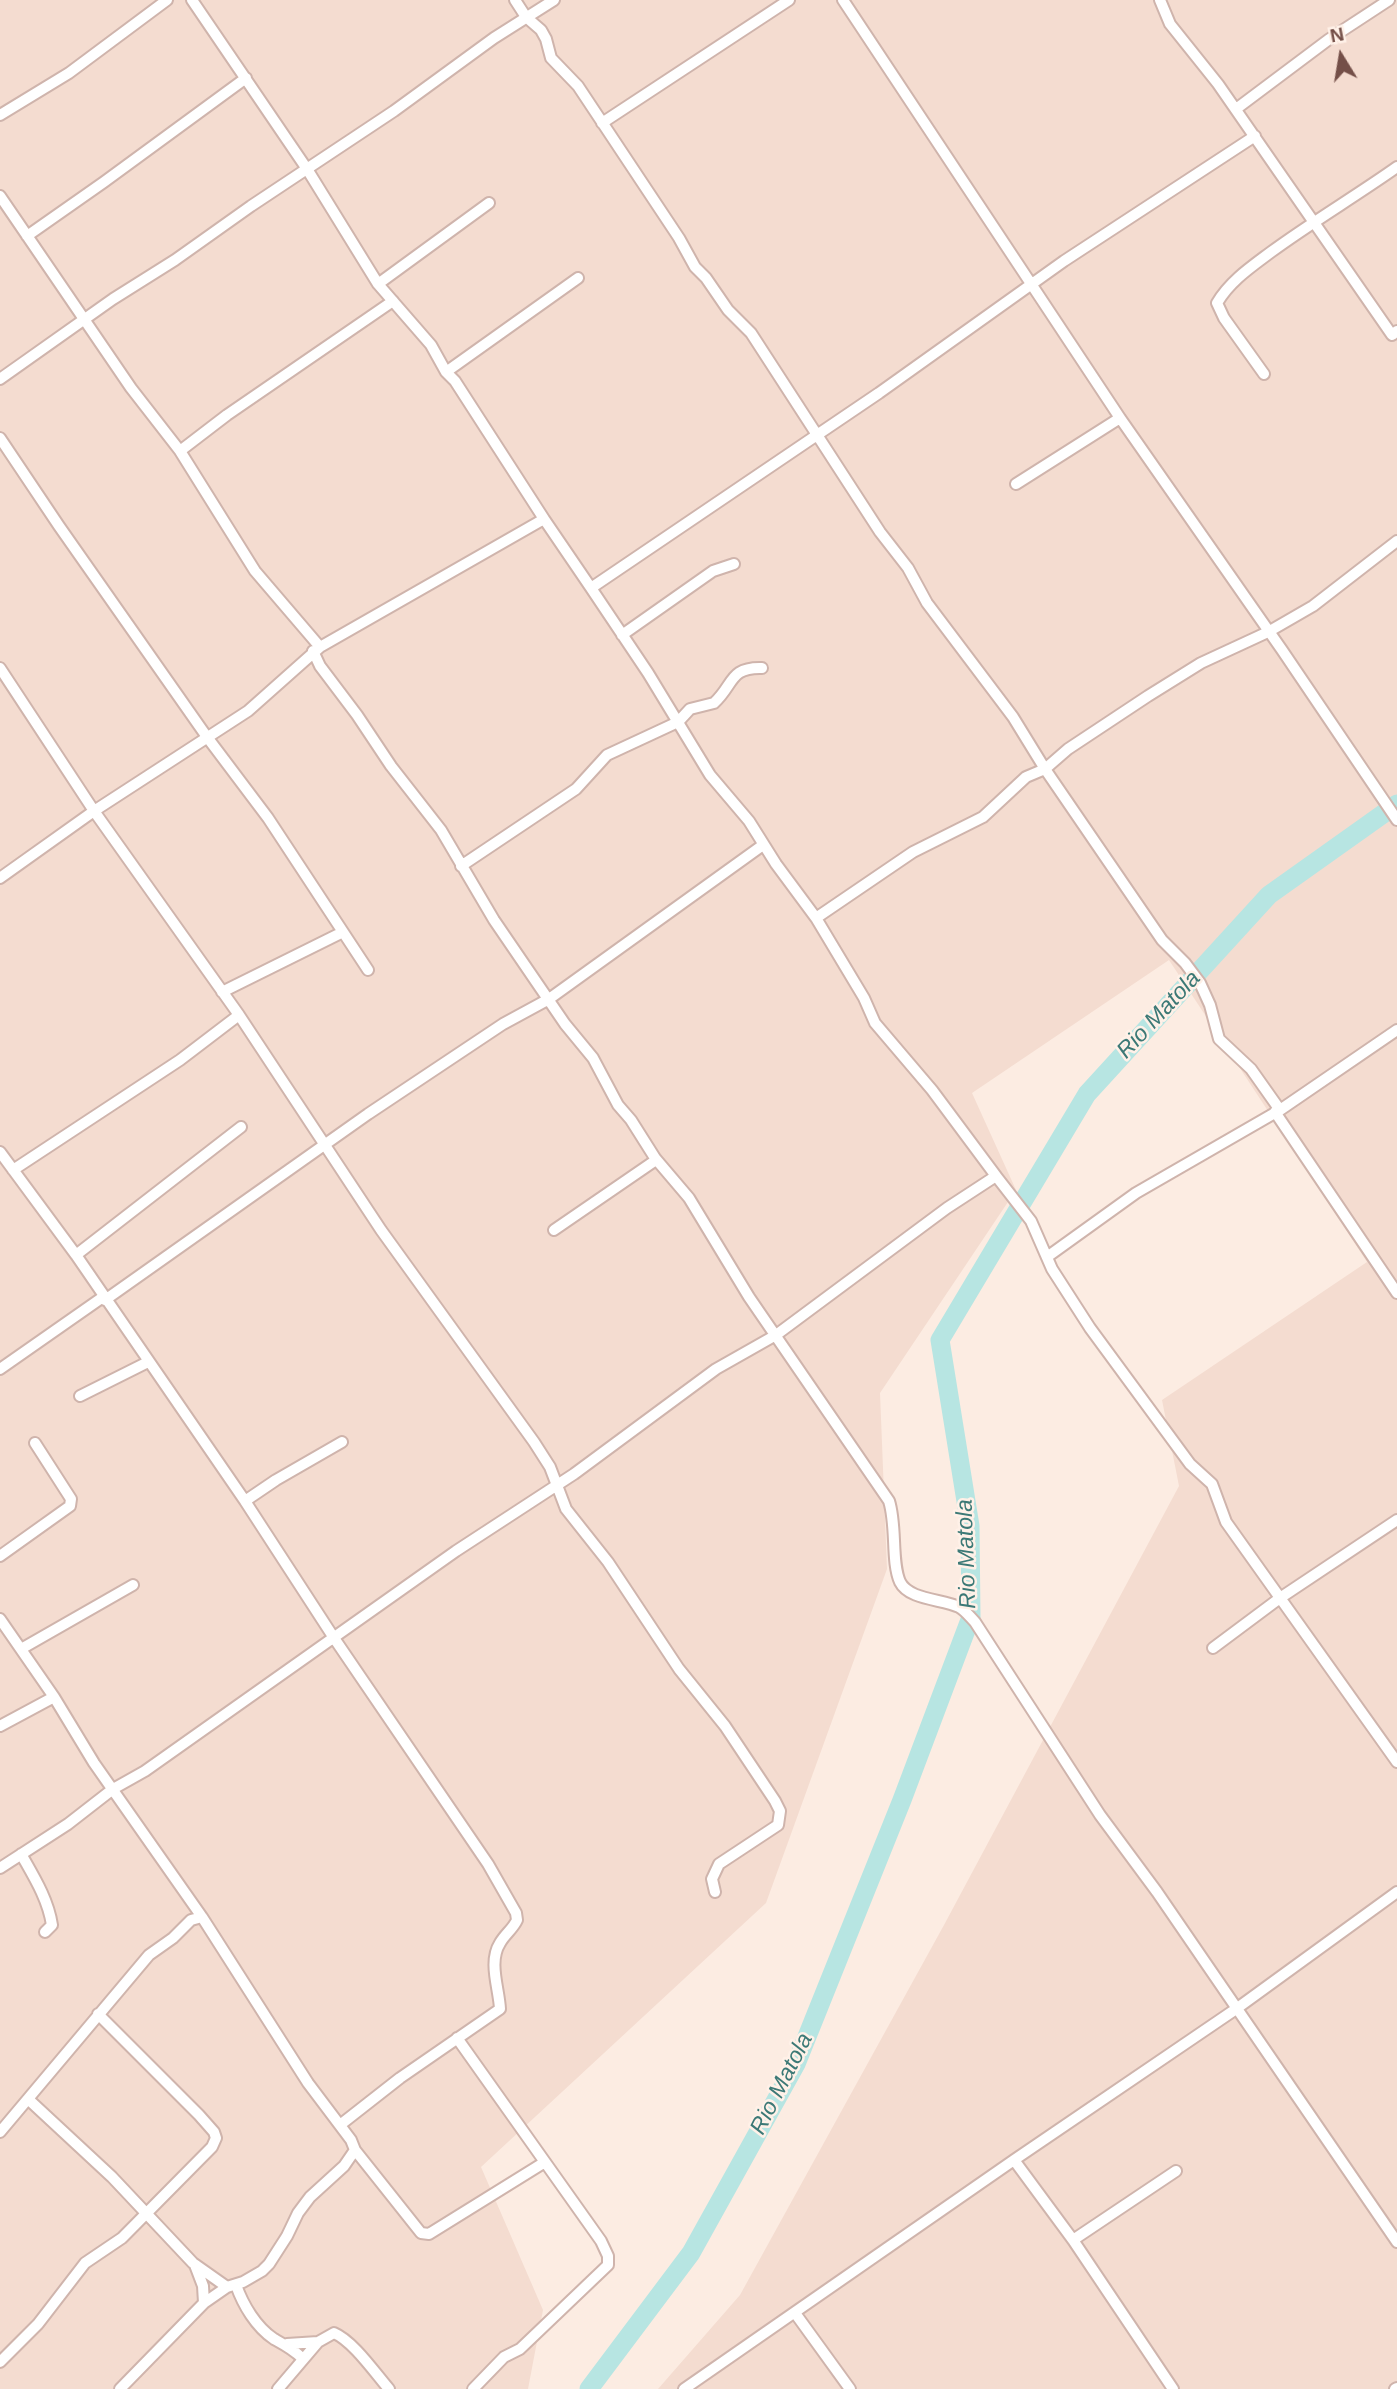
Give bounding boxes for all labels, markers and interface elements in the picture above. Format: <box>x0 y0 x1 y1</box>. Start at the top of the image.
north arrow <box>1306 21 1376 91</box>
text: N <box>1328 23 1346 47</box>
water label: Rio Matola <box>1111 965 1207 1065</box>
water label: Rio Matola <box>951 1499 983 1609</box>
water label: Rio Matola <box>745 2029 819 2139</box>

